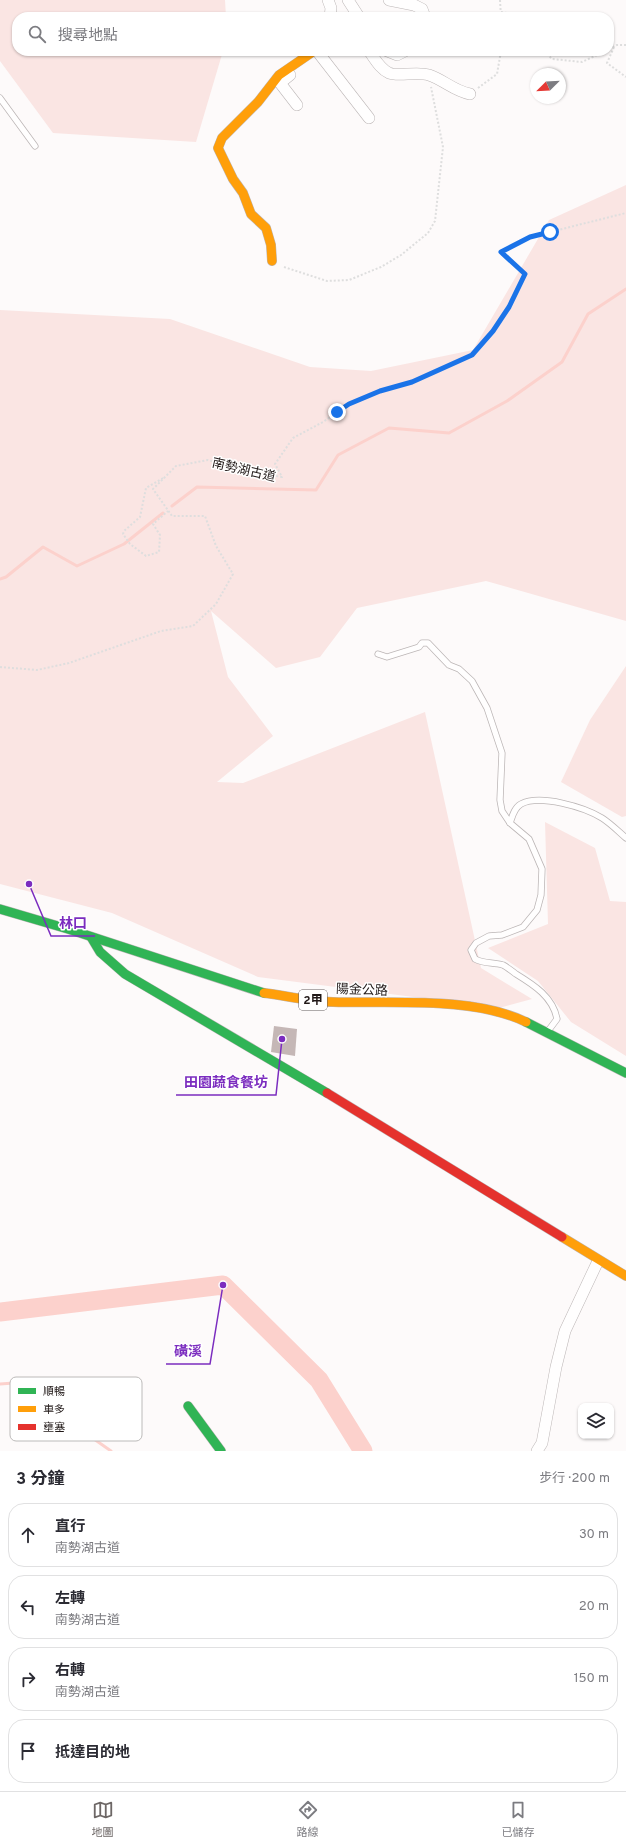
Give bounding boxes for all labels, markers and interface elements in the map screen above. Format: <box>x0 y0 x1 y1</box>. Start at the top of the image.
search box <box>12 12 614 56</box>
icon: search <box>26 23 48 45</box>
text: 搜尋地點 <box>58 27 118 46</box>
north arrow <box>530 68 566 104</box>
route start <box>541 223 559 241</box>
route end <box>328 403 346 421</box>
street label: 南勢湖古道 <box>210 456 277 486</box>
callout: 林口 <box>51 910 95 936</box>
text: 林口 <box>59 916 87 933</box>
street label: 陽金公路 <box>336 981 388 1000</box>
road number: 2甲 <box>299 990 327 1010</box>
callout: 田園蔬食餐坊 <box>176 1069 276 1095</box>
text: 田園蔬食餐坊 <box>184 1074 268 1092</box>
callout: 磺溪 <box>166 1338 210 1364</box>
text: 磺溪 <box>174 1344 202 1361</box>
legend <box>10 1377 142 1441</box>
text: 順暢 <box>43 1385 65 1399</box>
text: 車多 <box>43 1403 65 1417</box>
map controls <box>578 1403 614 1439</box>
button: layers <box>578 1403 614 1439</box>
text: 壅塞 <box>43 1421 65 1435</box>
text: 3 分鐘 <box>16 1469 64 1491</box>
text: 步行 · 200 m <box>539 1471 610 1487</box>
text: 直行 <box>55 1518 85 1537</box>
icon: ahead <box>17 1524 39 1546</box>
text: 30 m <box>579 1527 609 1543</box>
text: 南勢湖古道 <box>55 1541 120 1557</box>
text: 左轉 <box>55 1590 85 1609</box>
icon: left <box>17 1596 39 1618</box>
text: 20 m <box>579 1599 609 1615</box>
text: 南勢湖古道 <box>55 1613 120 1629</box>
text: 右轉 <box>55 1662 85 1681</box>
icon: right <box>17 1668 39 1690</box>
text: 150 m <box>574 1671 609 1687</box>
text: 南勢湖古道 <box>55 1685 120 1701</box>
icon: arrive <box>17 1740 39 1762</box>
text: 抵達目的地 <box>55 1744 130 1763</box>
tab: 地圖 <box>92 1799 114 1840</box>
tab: 路線 <box>297 1799 319 1840</box>
tab: 已儲存 <box>502 1799 535 1840</box>

